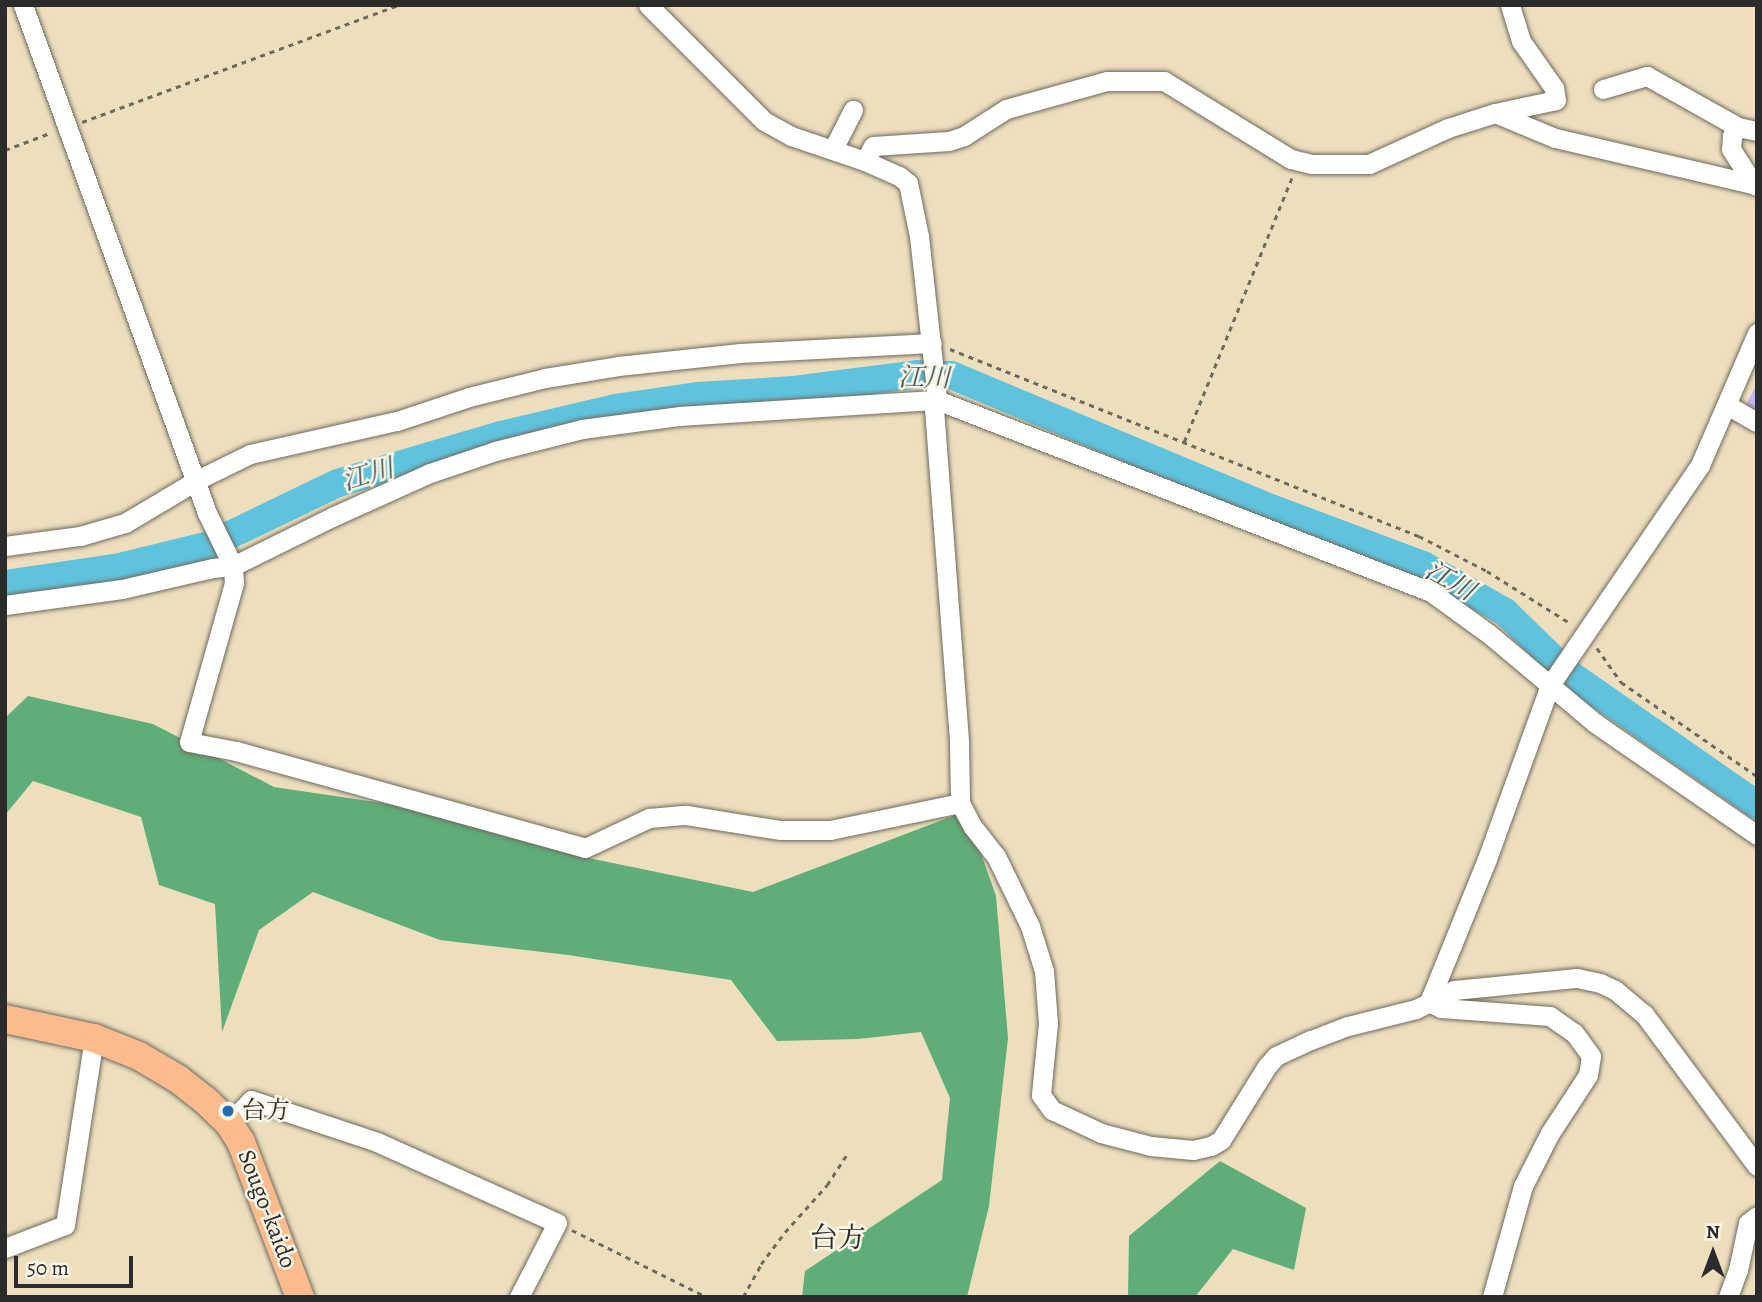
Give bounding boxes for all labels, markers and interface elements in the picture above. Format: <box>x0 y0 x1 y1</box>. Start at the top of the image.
water label: 江川 <box>898 362 950 394</box>
water label: 江川 <box>339 452 397 498</box>
water label: 江川 <box>1420 555 1480 607</box>
place label: 台方 <box>242 1097 290 1125</box>
marker: 台方 <box>220 1103 236 1119</box>
street label: Sougo-kaido <box>231 1146 303 1272</box>
north arrow <box>1678 1218 1748 1288</box>
text: N <box>1706 1219 1720 1245</box>
district label: 台方 <box>810 1221 866 1255</box>
scale bar <box>18 1242 136 1286</box>
text: 50 m <box>27 1254 69 1282</box>

